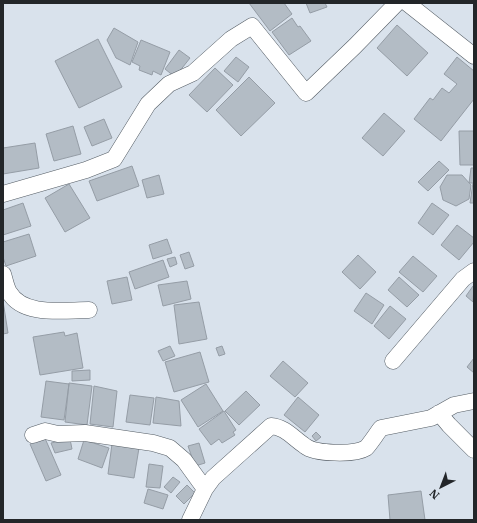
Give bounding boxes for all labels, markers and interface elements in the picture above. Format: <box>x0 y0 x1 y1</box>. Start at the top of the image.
north arrow <box>421 467 461 507</box>
text: N <box>426 486 442 503</box>

